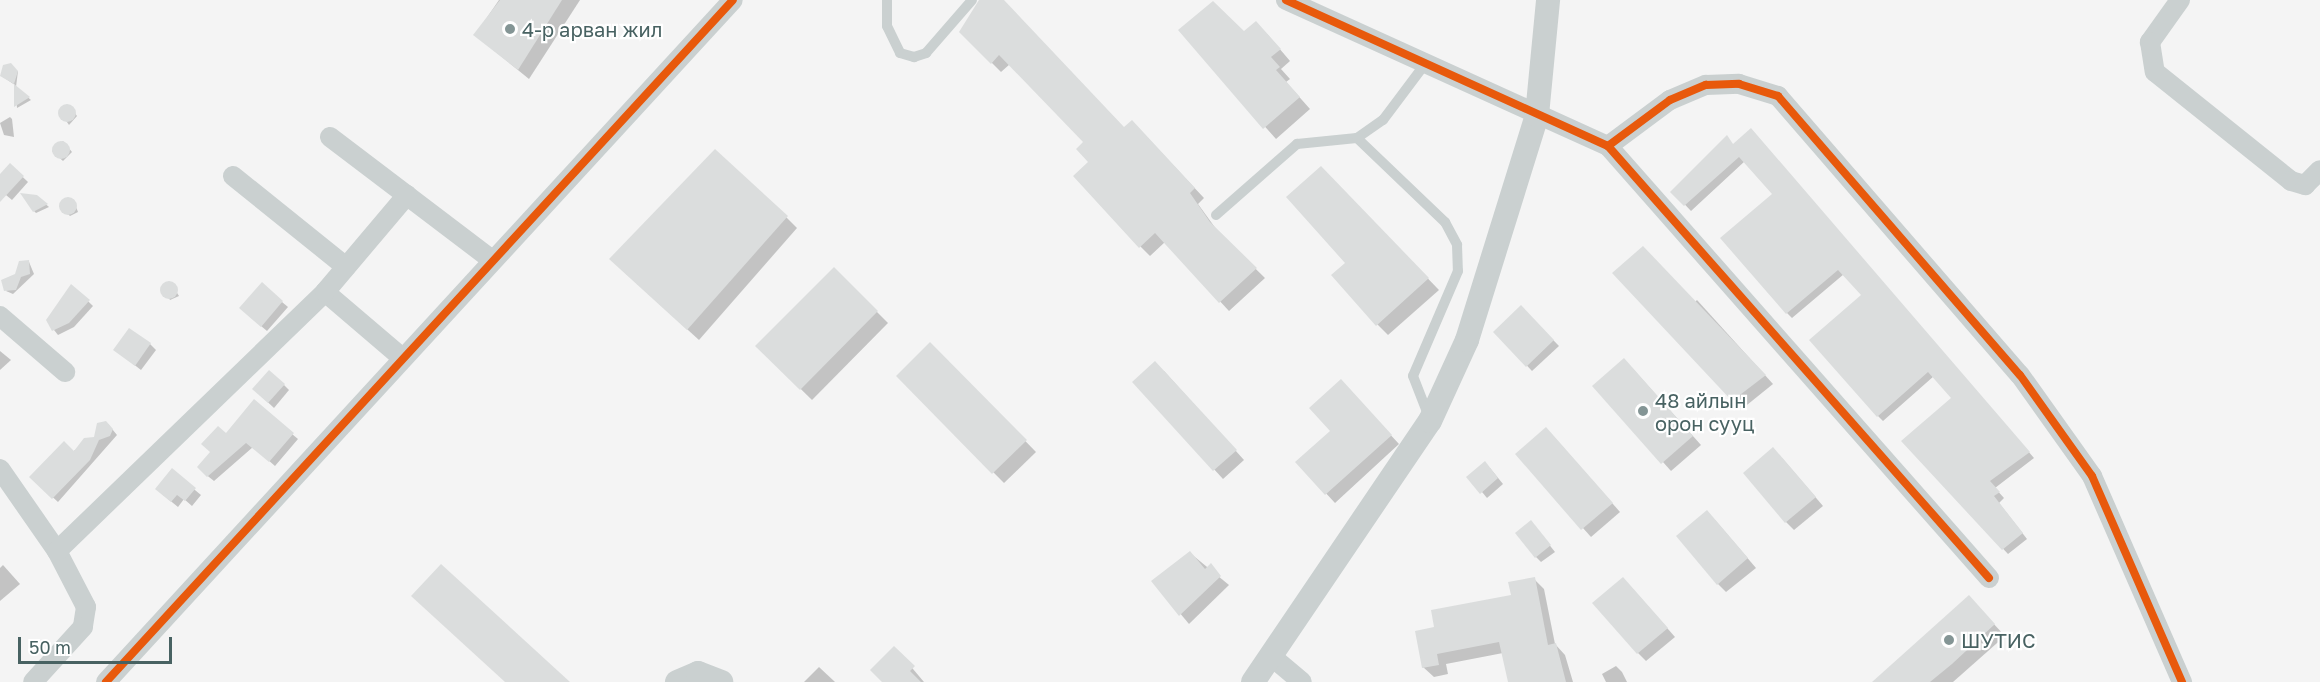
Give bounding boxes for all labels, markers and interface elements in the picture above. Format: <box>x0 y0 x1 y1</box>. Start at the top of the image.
place label: 4-р арван жил <box>522 17 662 41</box>
marker: 4-р арван жил <box>503 22 517 36</box>
place label: 48 айлын орон сууц <box>1655 388 1754 435</box>
marker: 48 айлын орон сууц <box>1636 404 1650 418</box>
scale bar <box>21 625 176 663</box>
place label: ШУТИС <box>1961 628 2036 652</box>
marker: ШУТИС <box>1942 633 1956 647</box>
text: 50 m <box>29 636 71 658</box>

